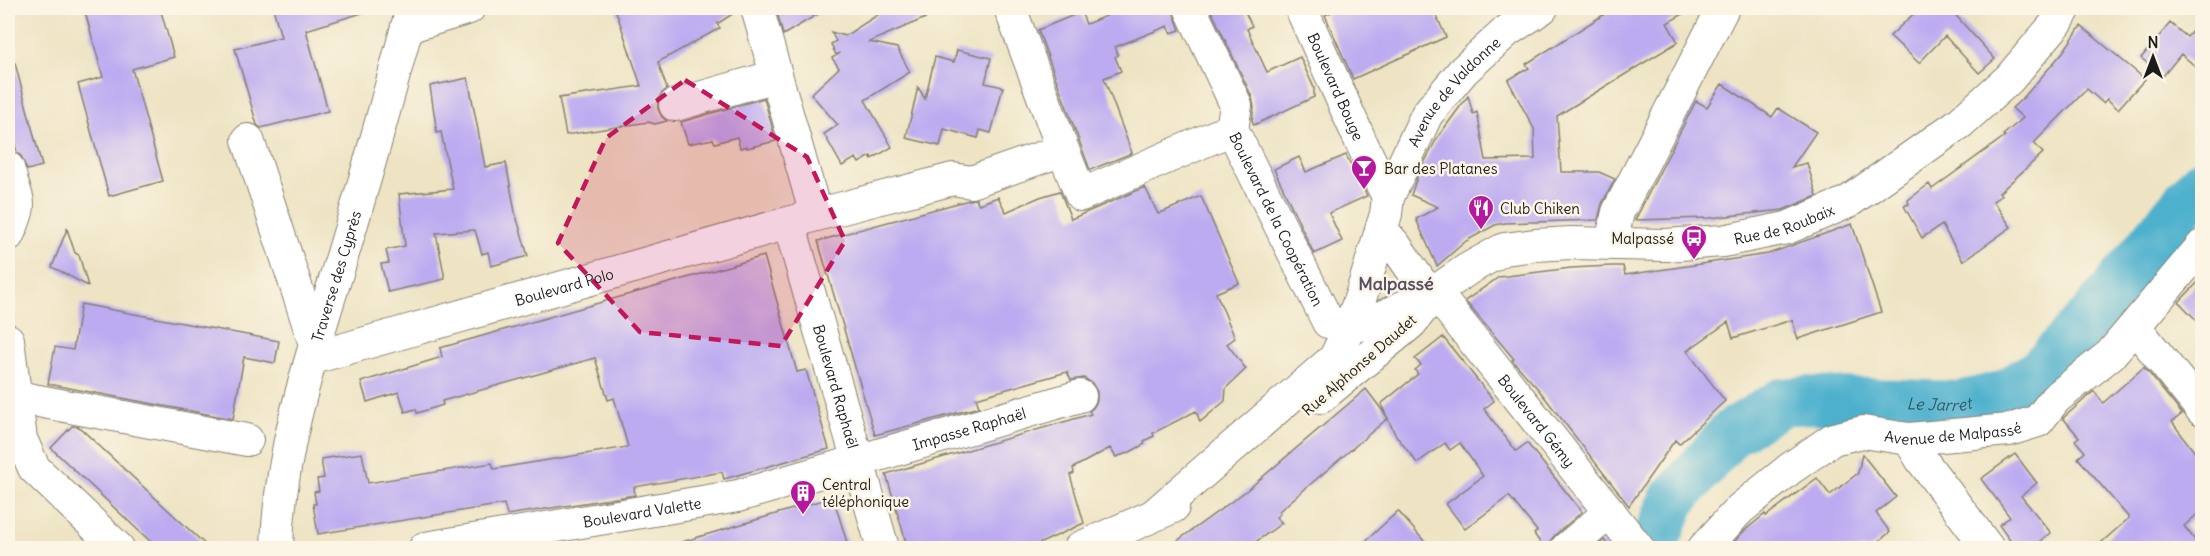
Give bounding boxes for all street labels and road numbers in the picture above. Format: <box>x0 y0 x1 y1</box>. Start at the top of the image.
street label: Boulevard Bouge <box>1304 30 1369 143</box>
street label: Avenue de Valdonne <box>1404 33 1504 150</box>
street label: Boulevard de la Coopération <box>1226 129 1328 309</box>
street label: Rue de Roubaix <box>1732 199 1838 248</box>
street label: Traverse des Cyprès <box>307 208 365 344</box>
street label: Boulevard Polo <box>513 264 616 310</box>
street label: Rue Alphonse Daudet <box>1298 310 1420 420</box>
street label: Boulevard Raphaël <box>809 322 863 450</box>
street label: Boulevard Gémy <box>1494 370 1580 471</box>
street label: Impasse Raphaël <box>910 403 1028 454</box>
street label: Avenue de Malpassé <box>1883 417 2024 448</box>
street label: Boulevard Valette <box>582 493 703 531</box>

